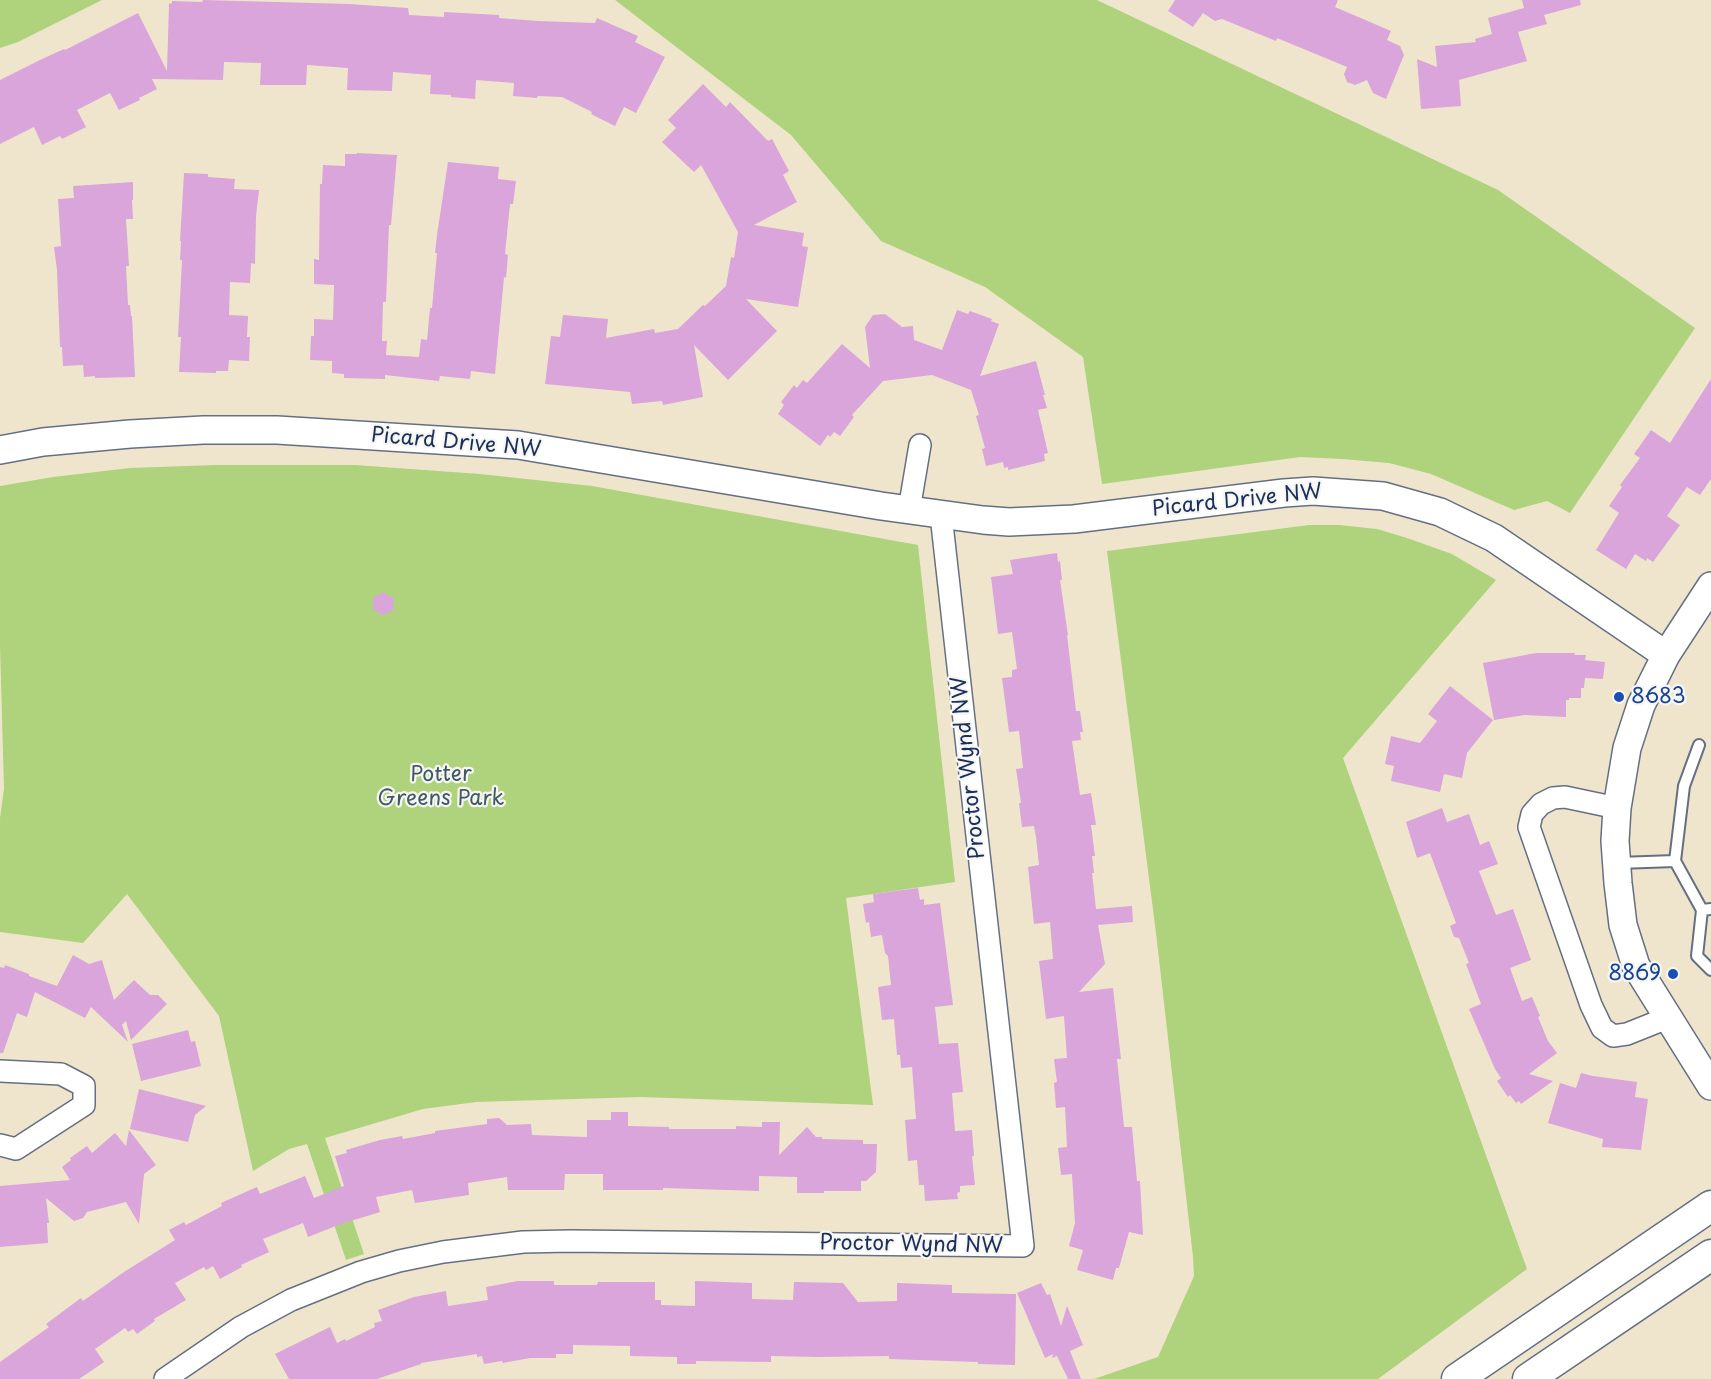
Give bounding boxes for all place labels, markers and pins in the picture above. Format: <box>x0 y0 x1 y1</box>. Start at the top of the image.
place label: 8683 <box>1631 684 1686 710</box>
marker: 8683 <box>1612 690 1626 704</box>
place label: 8869 <box>1608 961 1661 987</box>
marker: 8869 <box>1666 967 1680 981</box>

